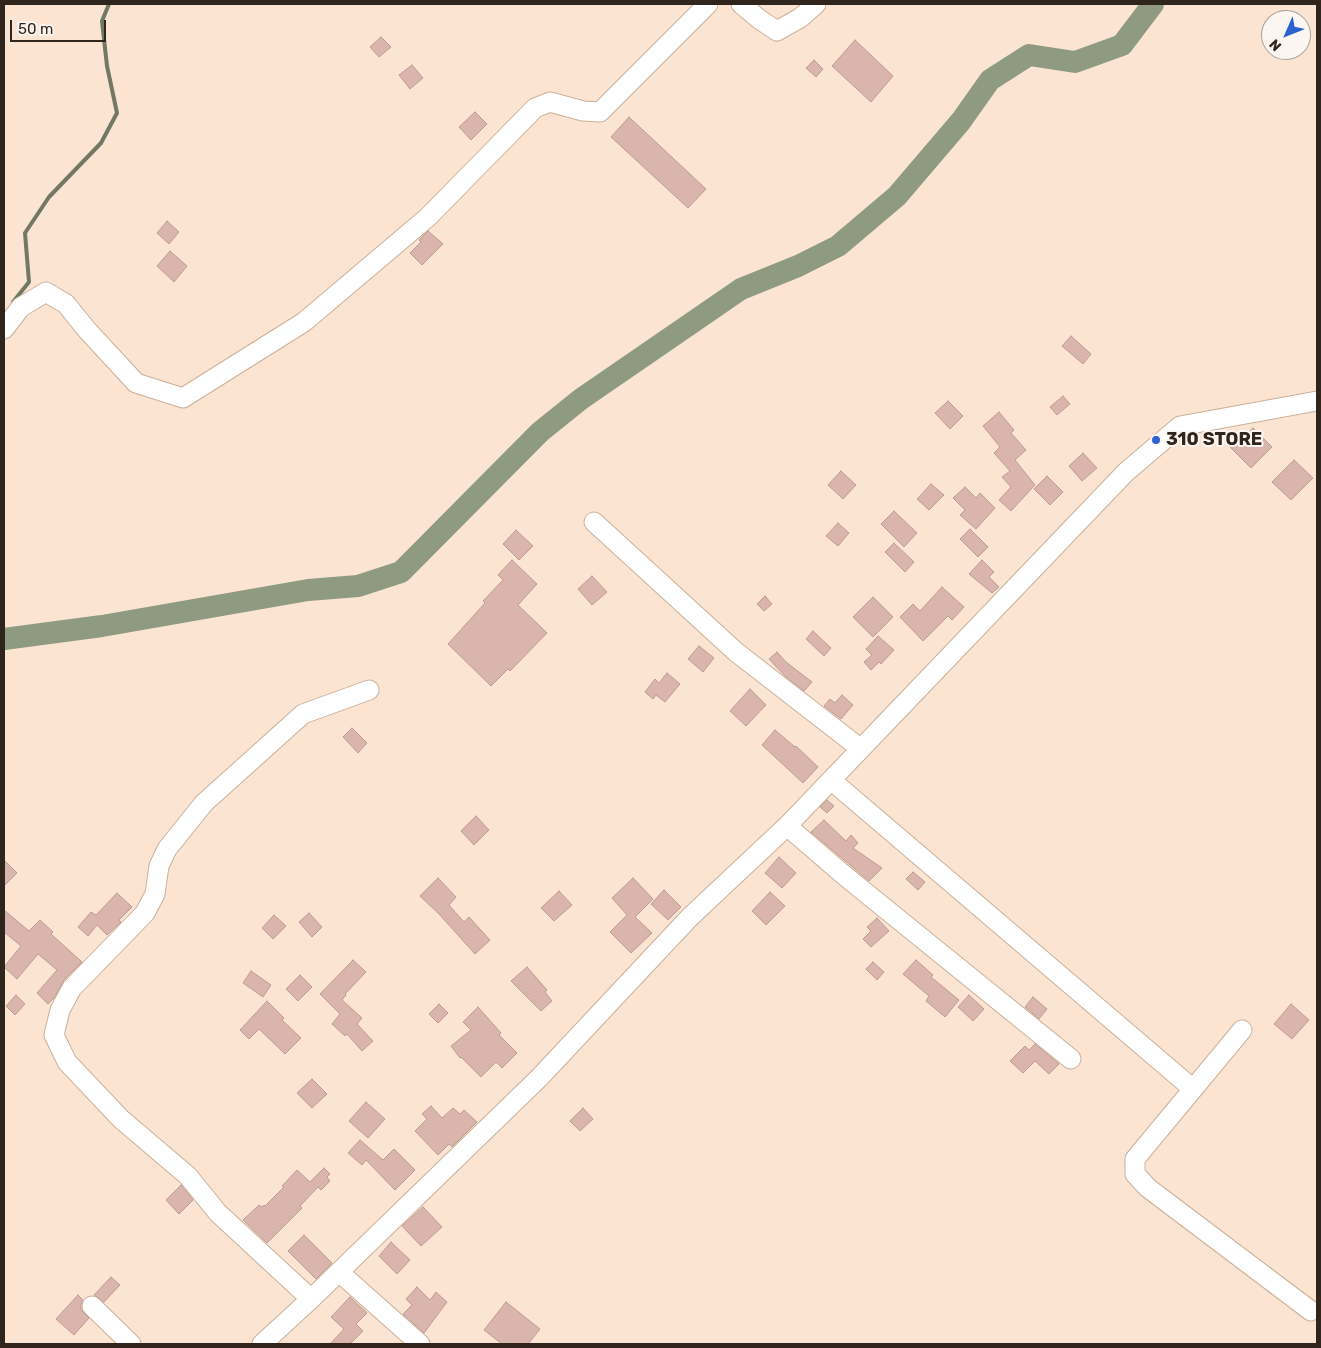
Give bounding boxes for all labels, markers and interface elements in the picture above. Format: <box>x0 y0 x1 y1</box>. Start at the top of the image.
scale bar <box>12 10 109 42</box>
north arrow <box>1261 10 1311 60</box>
text: 50 m <box>18 20 53 38</box>
text: N <box>1266 36 1285 55</box>
place label: 310 STORE <box>1166 429 1262 451</box>
marker: 310 STORE <box>1150 434 1162 446</box>

